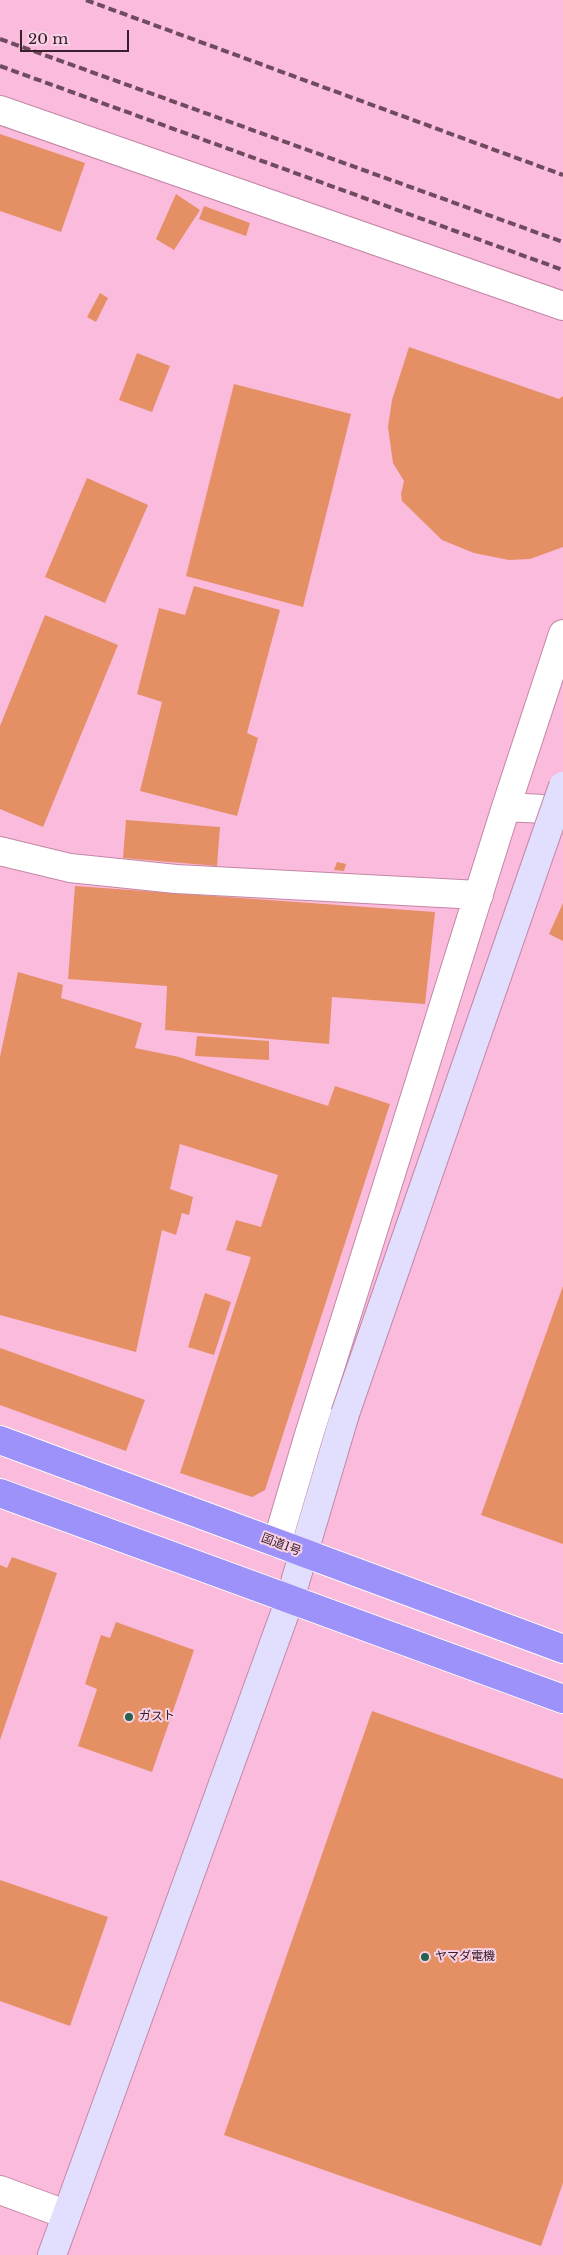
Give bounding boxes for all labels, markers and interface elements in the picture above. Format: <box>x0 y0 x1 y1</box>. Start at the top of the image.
scale bar <box>22 20 131 52</box>
text: 20 m <box>28 29 68 48</box>
street label: 国道1号 <box>259 1531 303 1559</box>
place label: ガスト <box>139 1710 175 1724</box>
marker: ガスト <box>123 1711 135 1723</box>
place label: ヤマダ電機 <box>435 1950 495 1964</box>
marker: ヤマダ電機 <box>419 1951 431 1963</box>

